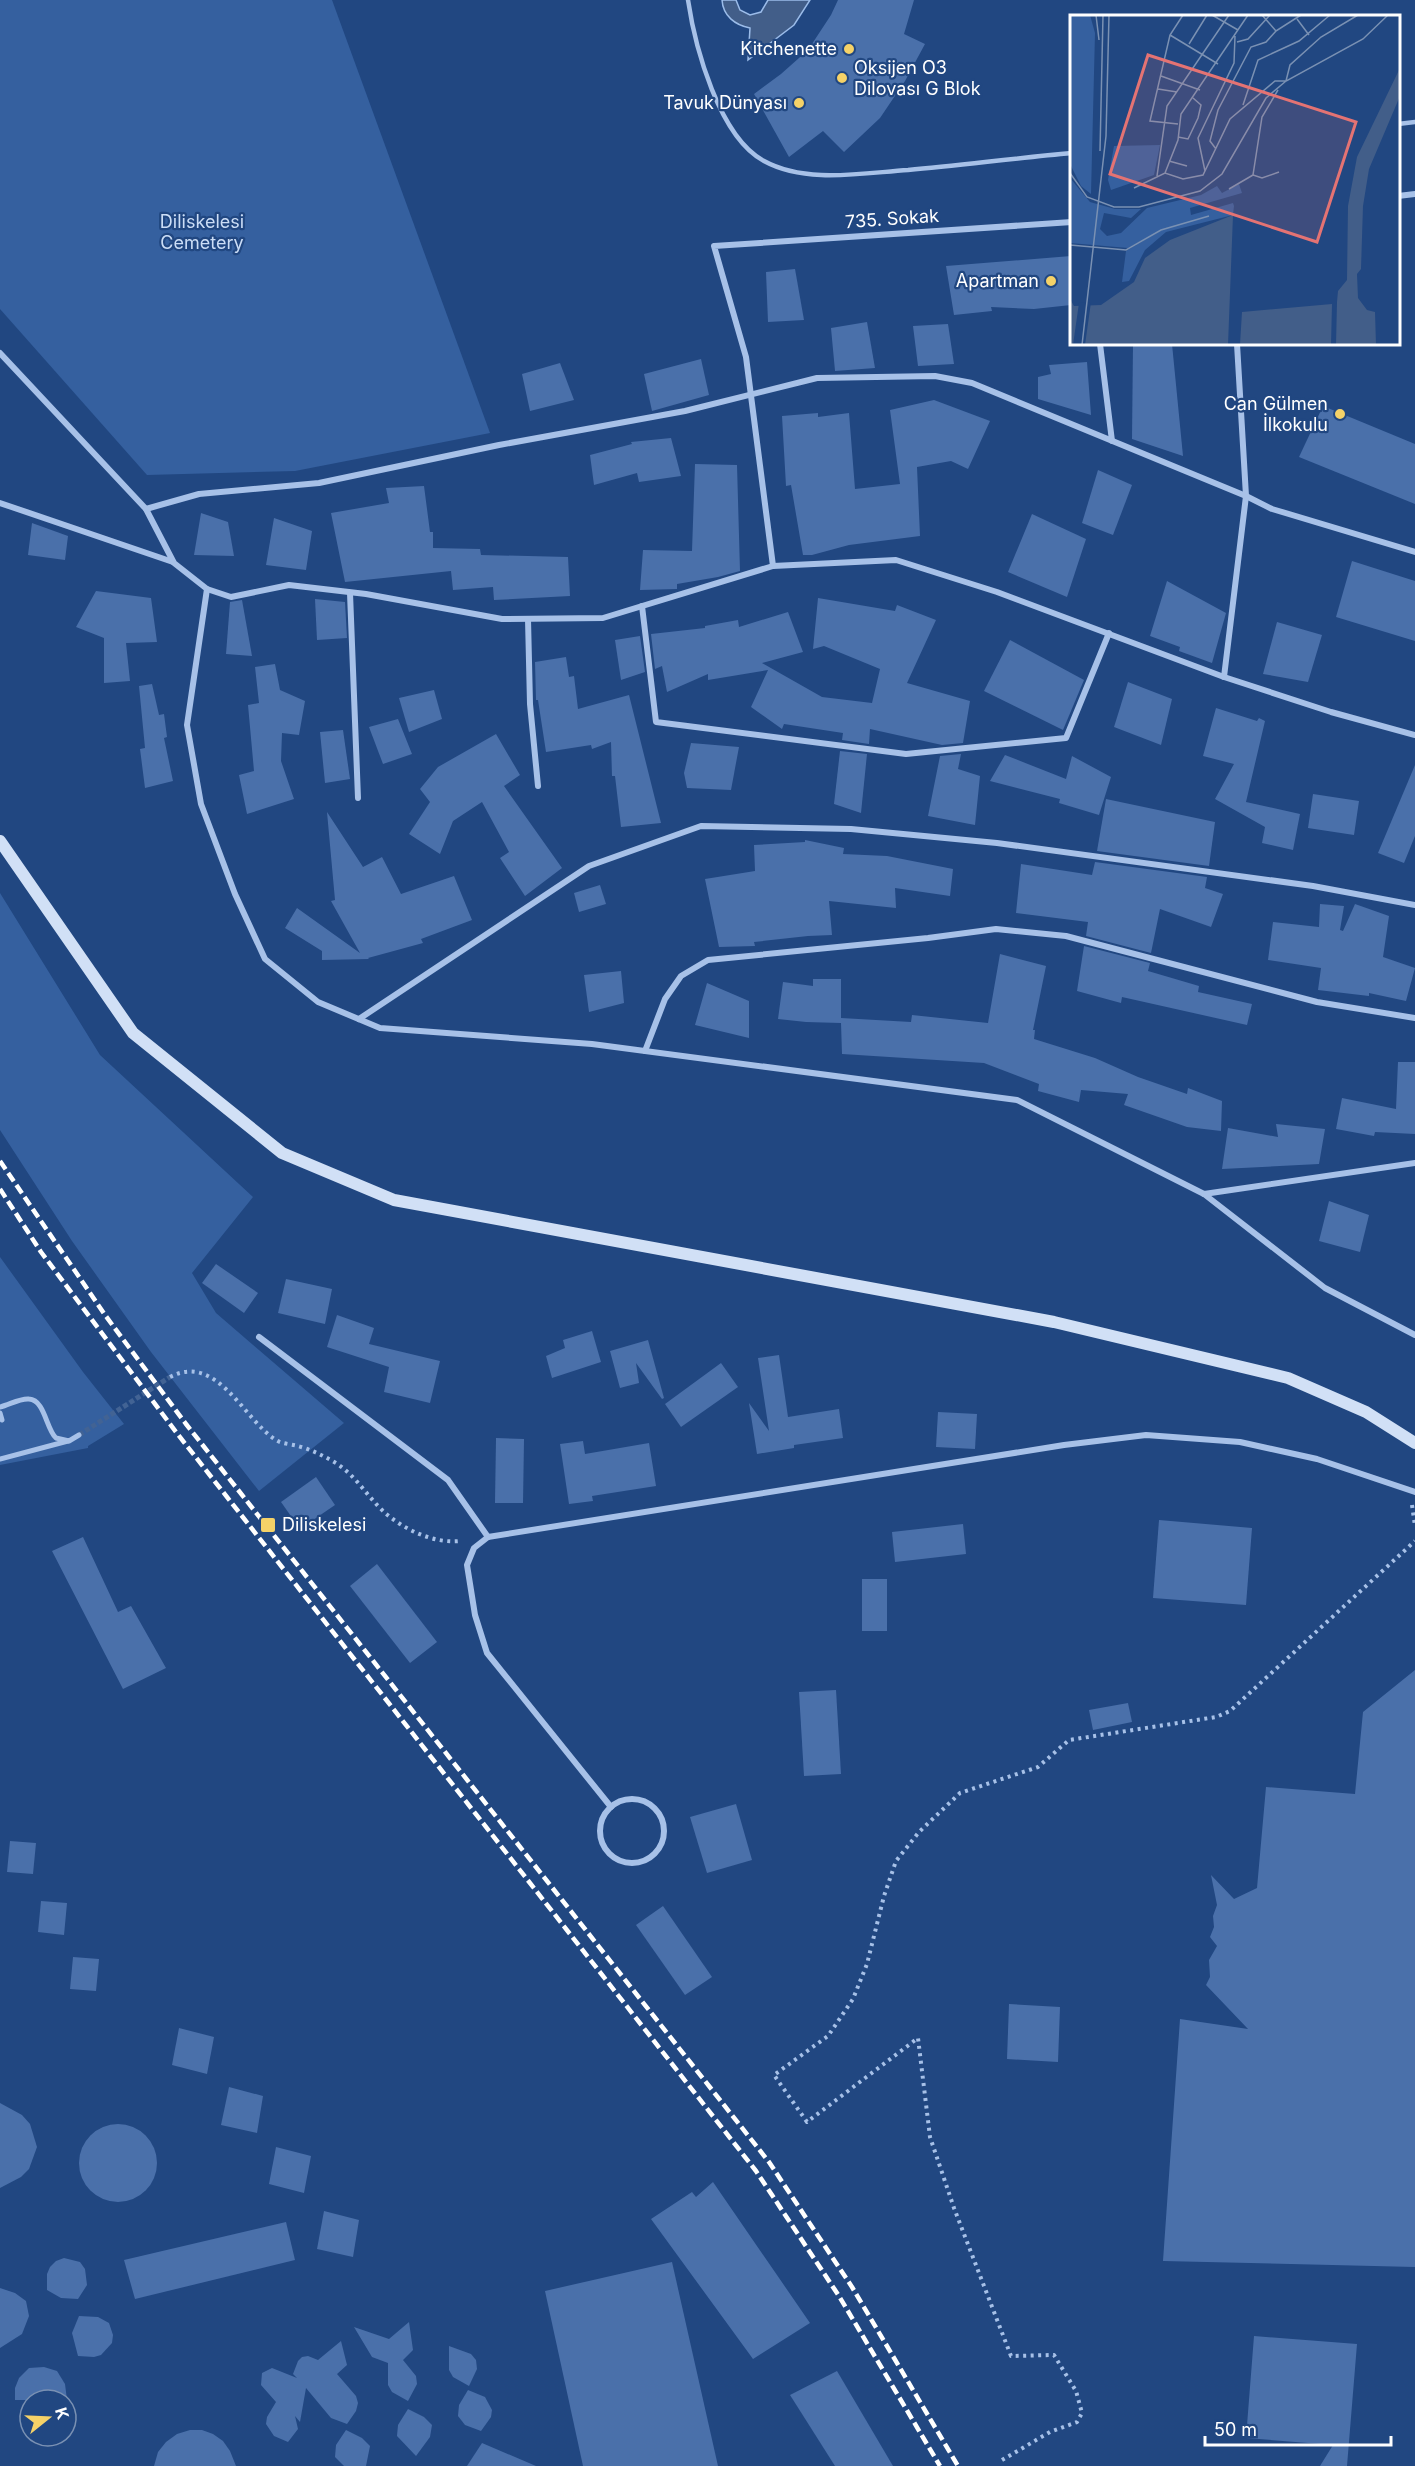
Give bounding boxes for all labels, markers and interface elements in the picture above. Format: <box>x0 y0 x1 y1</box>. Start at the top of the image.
inset map <box>1070 15 1400 345</box>
place label: Kitchenette <box>740 38 837 59</box>
marker: Kitchenette <box>842 42 856 56</box>
place label: Oksijen O3 Dilovası G Blok <box>854 57 981 99</box>
marker: Oksijen O3 Dilovası G Blok <box>835 71 849 85</box>
place label: Tavuk Dünyası <box>663 92 787 113</box>
marker: Tavuk Dünyası <box>792 96 806 110</box>
street label: 735. Sokak <box>844 205 940 232</box>
park label: Diliskelesi Cemetery <box>160 211 244 253</box>
place label: Apartman <box>956 270 1039 291</box>
marker: Apartman <box>1044 274 1058 288</box>
place label: Can Gülmen İlkokulu <box>1224 393 1328 435</box>
marker: Can Gülmen İlkokulu <box>1333 407 1347 421</box>
place label: Diliskelesi <box>282 1514 366 1535</box>
marker: Diliskelesi <box>259 1516 277 1534</box>
north arrow <box>18 2388 78 2448</box>
text: K <box>51 2405 74 2422</box>
scale bar <box>1205 2409 1391 2447</box>
text: 50 m <box>1214 2419 1257 2440</box>

